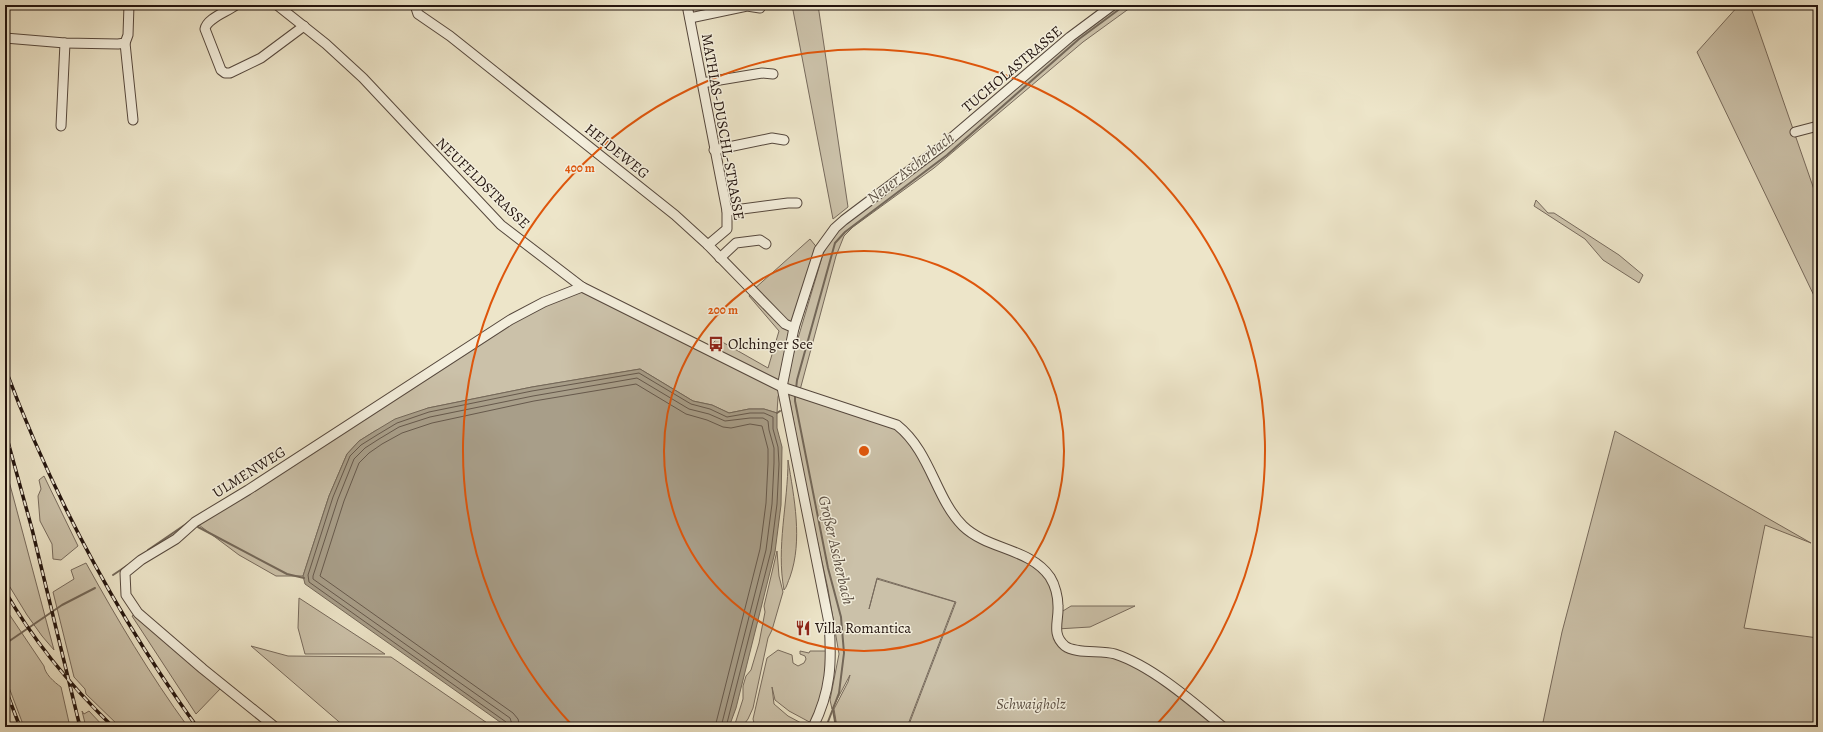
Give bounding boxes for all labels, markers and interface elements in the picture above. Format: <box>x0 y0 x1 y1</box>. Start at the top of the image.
street label: TUCHOLASTRASSE <box>958 21 1066 117</box>
street label: MATHIAS-DUSCHL-STRASSE <box>697 32 749 222</box>
street label: HEIDEWEG <box>581 119 653 183</box>
water label: Neuer Ascherbach <box>862 127 959 209</box>
street label: NEUFELDSTRASSE <box>432 133 534 233</box>
text: 400 m <box>565 160 595 176</box>
text: 200 m <box>708 302 738 318</box>
place label: Olchinger See <box>728 334 813 354</box>
bus stop icon: Olchinger See <box>707 335 725 353</box>
street label: ULMENWEG <box>209 442 289 502</box>
centre of rings <box>857 444 871 458</box>
water label: Großer Ascherbach <box>813 493 859 607</box>
place label: Villa Romantica <box>814 618 911 638</box>
restaurant icon: Villa Romantica <box>794 619 812 637</box>
park label: Schwaigholz <box>996 694 1066 714</box>

